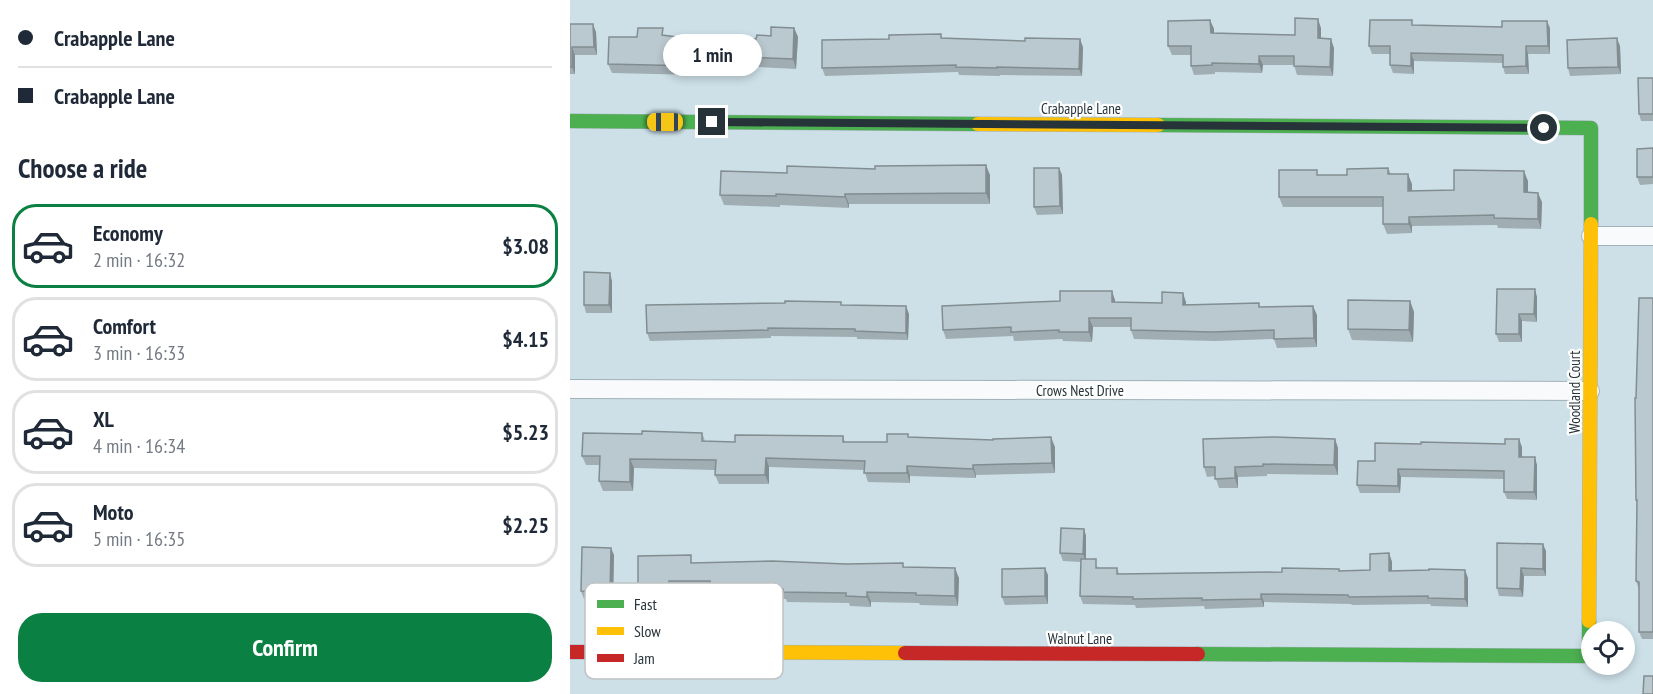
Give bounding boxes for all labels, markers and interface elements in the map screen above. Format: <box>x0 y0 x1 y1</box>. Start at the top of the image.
text: Crabapple Lane <box>54 24 175 52</box>
callout: 1 min <box>662 35 762 77</box>
text: 1 min <box>692 42 733 68</box>
text: Crabapple Lane <box>54 82 175 110</box>
street label: Crabapple Lane <box>1041 99 1121 118</box>
route end <box>698 108 725 135</box>
car <box>647 113 683 131</box>
route start <box>1530 114 1557 141</box>
text: Choose a ride <box>18 151 147 185</box>
icon: car <box>21 219 75 273</box>
text: Economy <box>93 219 163 247</box>
text: $3.08 <box>502 232 549 260</box>
text: 2 min · 16:32 <box>93 247 185 273</box>
icon: car <box>21 312 75 366</box>
text: Comfort <box>93 312 156 340</box>
text: $4.15 <box>502 325 549 353</box>
text: 3 min · 16:33 <box>93 340 185 366</box>
street label: Woodland Court <box>1565 351 1584 433</box>
street label: Crows Nest Drive <box>1036 381 1124 400</box>
icon: car <box>21 405 75 459</box>
text: XL <box>93 405 114 433</box>
text: $5.23 <box>502 418 549 446</box>
text: 4 min · 16:34 <box>93 433 185 459</box>
icon: car <box>21 498 75 552</box>
text: Moto <box>93 498 134 526</box>
text: $2.25 <box>502 511 549 539</box>
text: 5 min · 16:35 <box>93 526 185 552</box>
legend <box>585 583 783 679</box>
text: Fast <box>634 594 657 614</box>
button: Confirm <box>18 613 552 682</box>
text: Slow <box>634 621 661 641</box>
map controls <box>1581 621 1635 675</box>
button: locate <box>1581 621 1635 675</box>
street label: Walnut Lane <box>1048 629 1112 648</box>
text: Jam <box>633 648 655 668</box>

